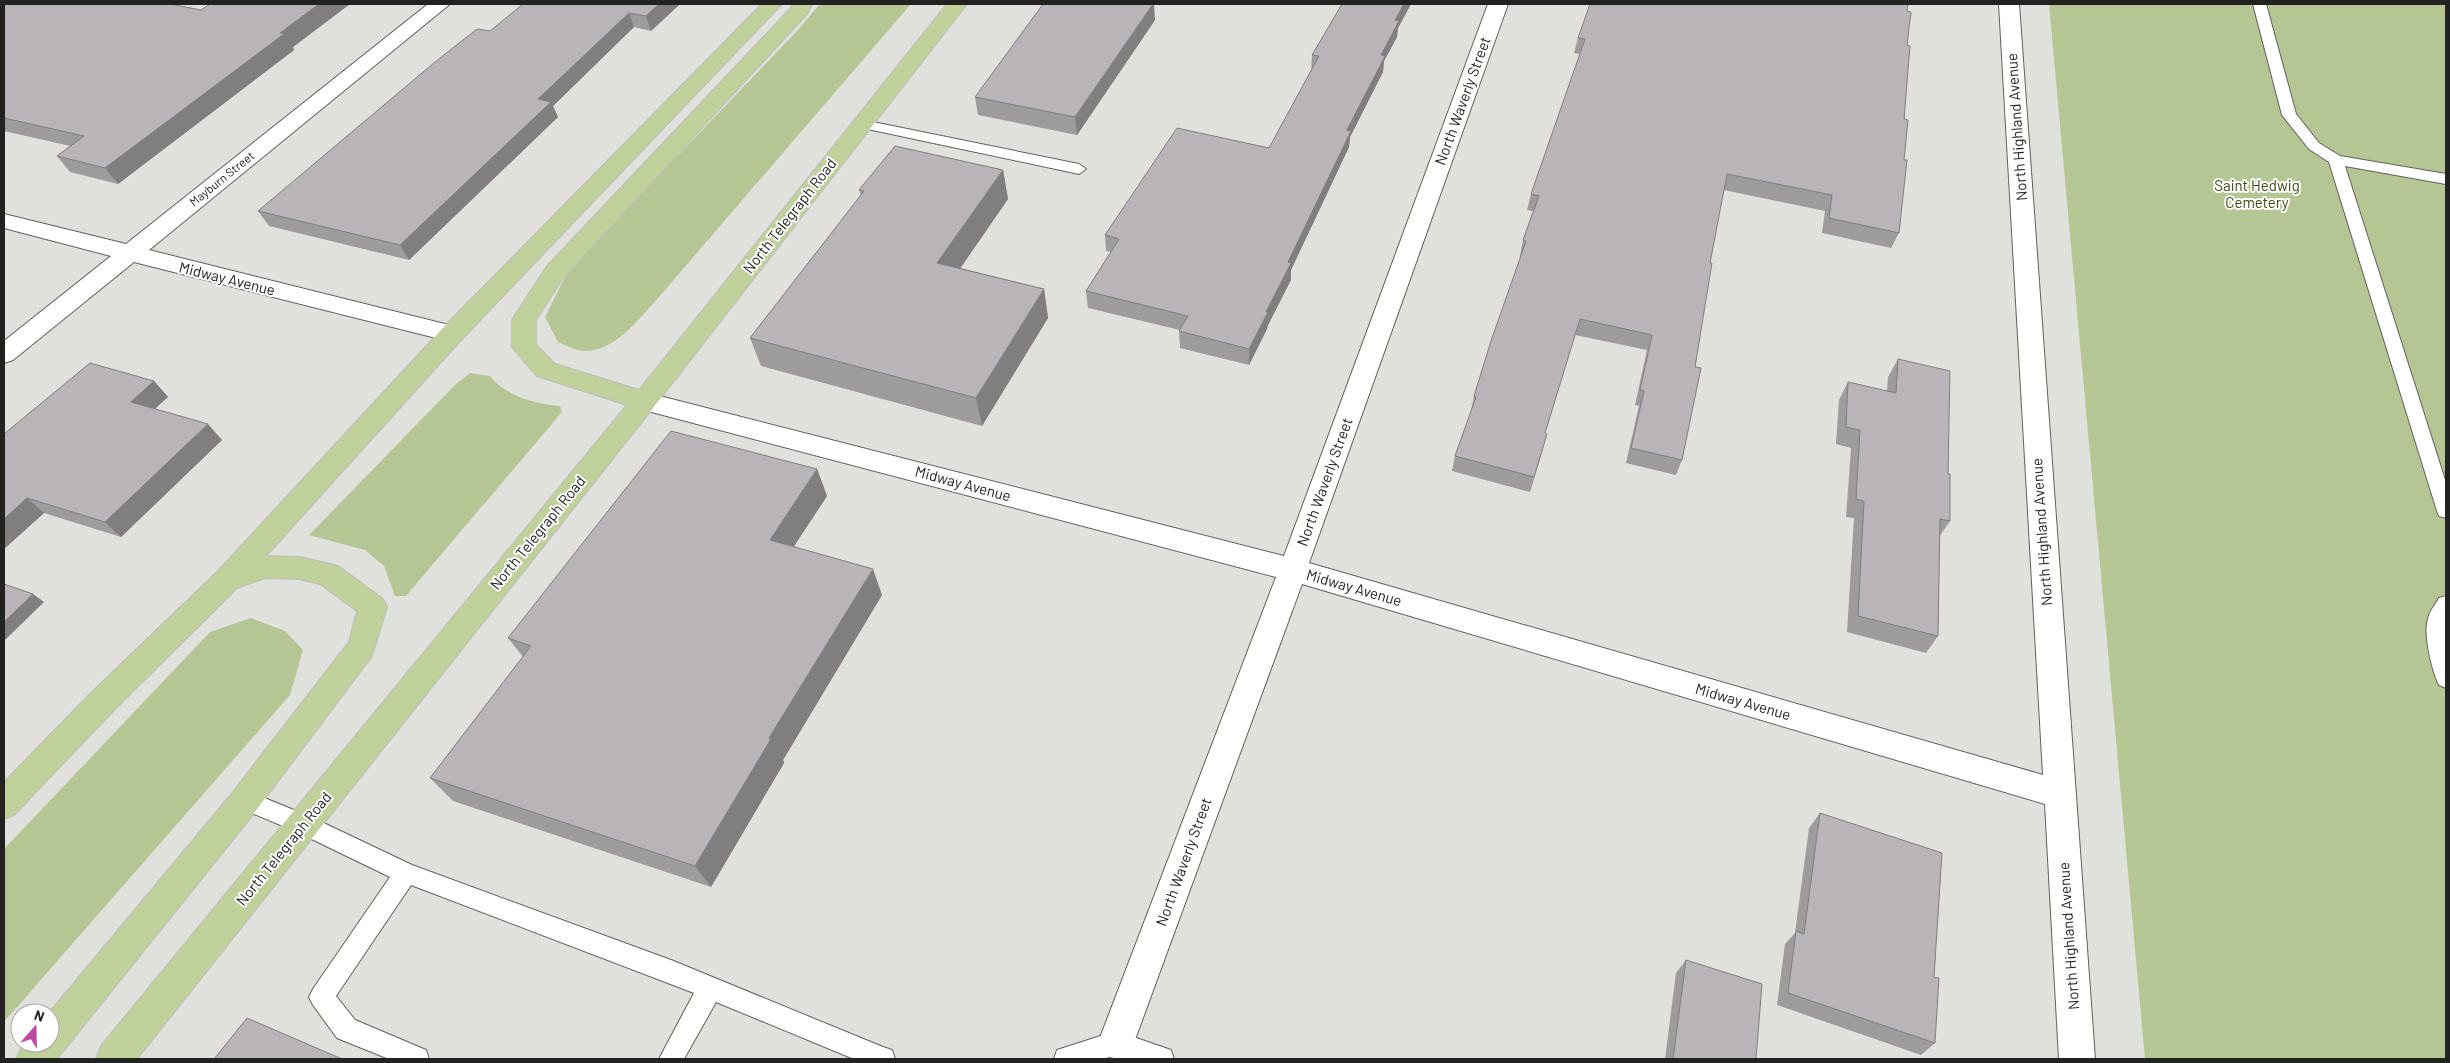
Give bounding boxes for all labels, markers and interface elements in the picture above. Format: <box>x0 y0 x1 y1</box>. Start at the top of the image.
street label: North Waverly Street <box>1430 34 1494 167</box>
street label: North Highland Avenue <box>2002 53 2030 202</box>
street label: Mayburn Street <box>186 148 257 209</box>
street label: North Telegraph Road <box>739 154 840 277</box>
park label: Saint Hedwig Cemetery <box>2214 176 2300 211</box>
street label: Midway Avenue <box>177 257 277 299</box>
street label: North Waverly Street <box>1292 415 1356 548</box>
street label: North Highland Avenue <box>2027 458 2055 607</box>
street label: Midway Avenue <box>913 462 1013 504</box>
street label: North Telegraph Road <box>486 472 589 593</box>
street label: Midway Avenue <box>1304 565 1404 609</box>
street label: Midway Avenue <box>1693 679 1793 723</box>
street label: North Telegraph Road <box>232 788 335 909</box>
street label: North Waverly Street <box>1151 795 1215 928</box>
street label: North Highland Avenue <box>2054 862 2082 1011</box>
north arrow <box>10 1003 60 1053</box>
text: N <box>32 1006 47 1025</box>

